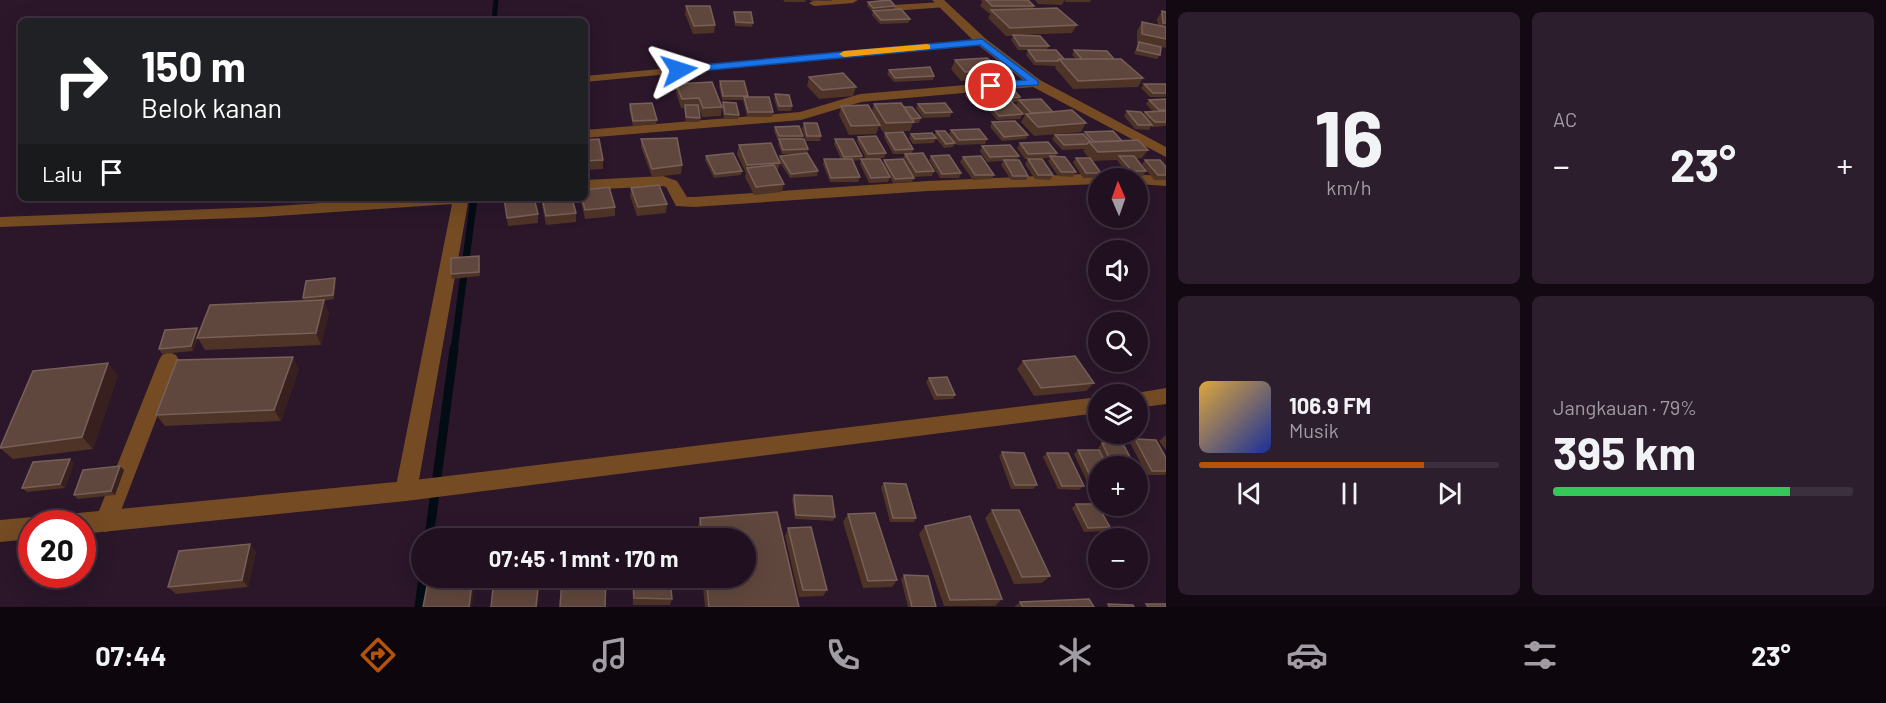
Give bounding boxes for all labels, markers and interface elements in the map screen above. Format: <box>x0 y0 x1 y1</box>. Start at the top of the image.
position arrow <box>647 38 711 102</box>
text: 150 m <box>141 40 246 90</box>
icon: right <box>42 42 120 120</box>
pin <box>965 60 1016 111</box>
icon: arrive <box>974 69 1007 102</box>
text: 16 <box>1314 89 1384 183</box>
text: Belok kanan <box>141 91 282 123</box>
text: AC <box>1553 107 1577 131</box>
text: 23° <box>1670 137 1736 191</box>
text: − <box>1553 145 1570 185</box>
text: + <box>1836 145 1853 185</box>
icon: arrive <box>95 156 128 189</box>
text: Lalu <box>42 160 83 186</box>
north arrow <box>1088 168 1148 228</box>
map controls <box>1088 168 1148 588</box>
text: km/h <box>1326 175 1372 199</box>
button: sound <box>1088 240 1148 300</box>
button: search <box>1088 312 1148 372</box>
button: layers <box>1088 384 1148 444</box>
text: 106.9 FM <box>1289 392 1371 418</box>
text: Jangkauan · 79% <box>1553 395 1697 419</box>
text: Musik <box>1289 418 1339 442</box>
text: 395 km <box>1553 425 1696 479</box>
button: + <box>1088 456 1148 516</box>
icon: previous <box>1233 477 1266 510</box>
icon: pause <box>1333 477 1366 510</box>
icon: next <box>1433 477 1466 510</box>
speed limit sign: 20 <box>18 510 96 588</box>
button: − <box>1088 528 1148 588</box>
text: 07:45 · 1 mnt · 170 m <box>489 545 678 571</box>
icon: directions <box>357 634 399 676</box>
icon: music <box>589 634 631 676</box>
icon: phone <box>822 634 864 676</box>
icon: climate <box>1054 634 1096 676</box>
icon: car <box>1286 634 1328 676</box>
icon: filters <box>1519 634 1561 676</box>
text: 07:44 <box>95 639 166 671</box>
text: 23° <box>1751 639 1791 671</box>

